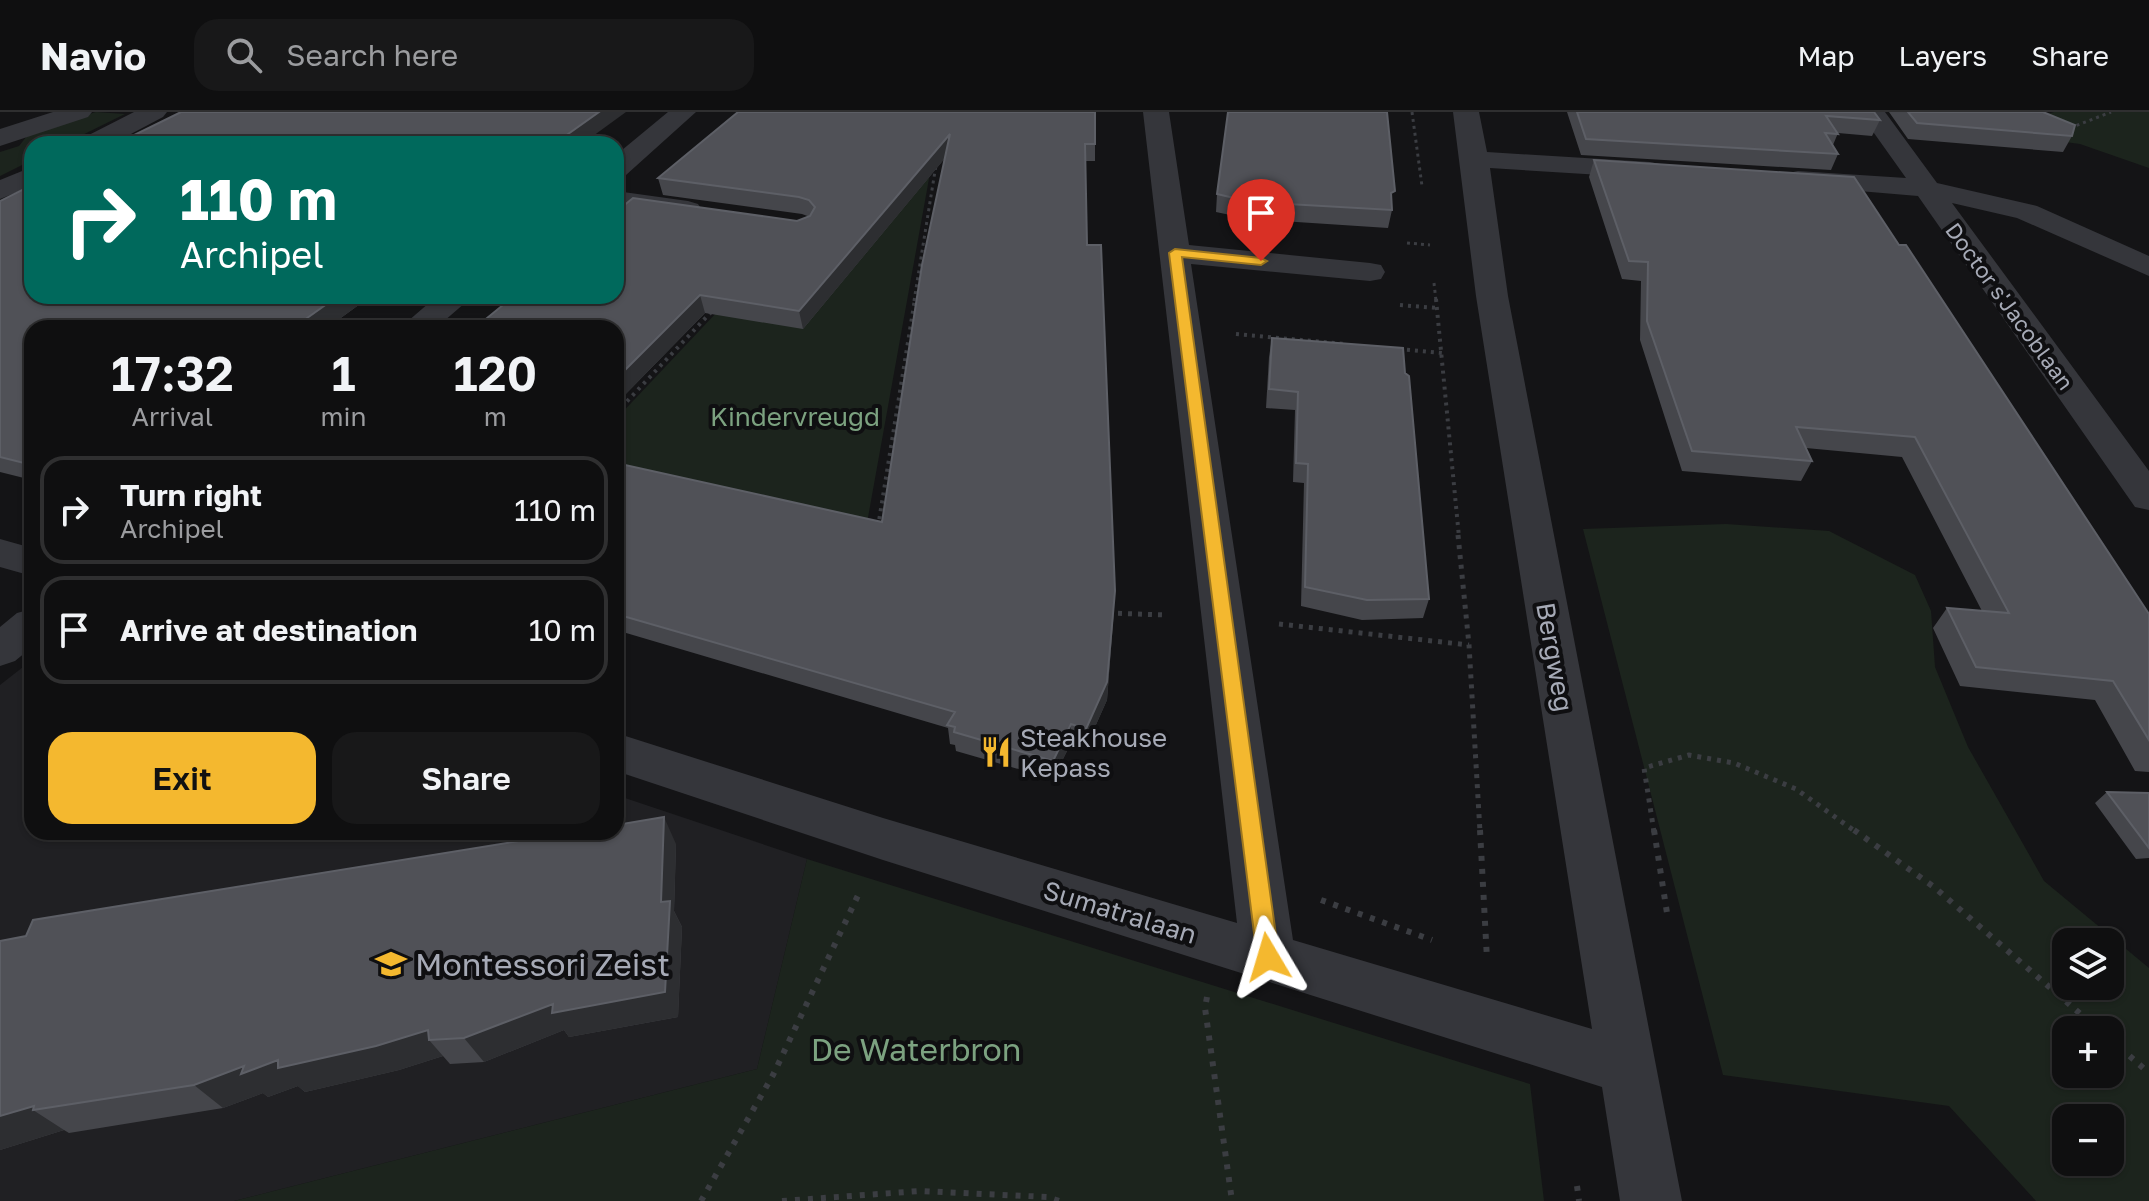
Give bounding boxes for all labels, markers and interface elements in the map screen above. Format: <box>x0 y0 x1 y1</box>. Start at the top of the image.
search box <box>194 19 754 91</box>
text: Navio <box>40 33 146 78</box>
icon: search <box>222 33 266 77</box>
text: Search here <box>286 37 458 73</box>
text: Map <box>1797 39 1855 72</box>
text: Layers <box>1899 39 1987 72</box>
text: Share <box>2031 39 2109 72</box>
text: 110 m <box>180 165 337 232</box>
icon: right <box>48 168 152 272</box>
pin <box>1227 179 1295 261</box>
icon: arrive <box>1239 191 1283 235</box>
street label: Doctor s'Jacoblaan <box>1940 217 2080 395</box>
text: Archipel <box>180 233 324 276</box>
text: 17:32 <box>111 344 234 402</box>
text: 1 <box>331 344 356 402</box>
text: 120 <box>453 344 537 402</box>
text: Arrival <box>132 401 213 432</box>
text: min <box>321 401 367 432</box>
text: m <box>484 401 507 432</box>
park label: Kindervreugd <box>710 401 880 432</box>
text: Turn right <box>120 477 262 513</box>
icon: right <box>52 488 96 532</box>
text: 110 m <box>514 492 596 528</box>
text: Archipel <box>120 513 224 544</box>
street label: Bergweg <box>1530 600 1580 714</box>
icon: arrive <box>52 608 96 652</box>
text: Arrive at destination <box>120 612 417 648</box>
text: 10 m <box>529 612 596 648</box>
place label: Steakhouse Kepass <box>1020 722 1167 783</box>
button: Exit <box>48 732 316 824</box>
button: Share <box>332 732 600 824</box>
restaurant icon: Steakhouse Kepass <box>979 735 1013 769</box>
street label: Sumatralaan <box>1040 874 1200 950</box>
position arrow <box>1226 915 1310 999</box>
map controls <box>2052 928 2124 1176</box>
button: layers <box>2052 928 2124 1000</box>
place label: Montessori Zeist <box>415 945 670 983</box>
school or university icon: Montessori Zeist <box>374 947 408 981</box>
button: + <box>2052 1016 2124 1088</box>
park label: De Waterbron <box>811 1030 1021 1068</box>
button: − <box>2052 1104 2124 1176</box>

